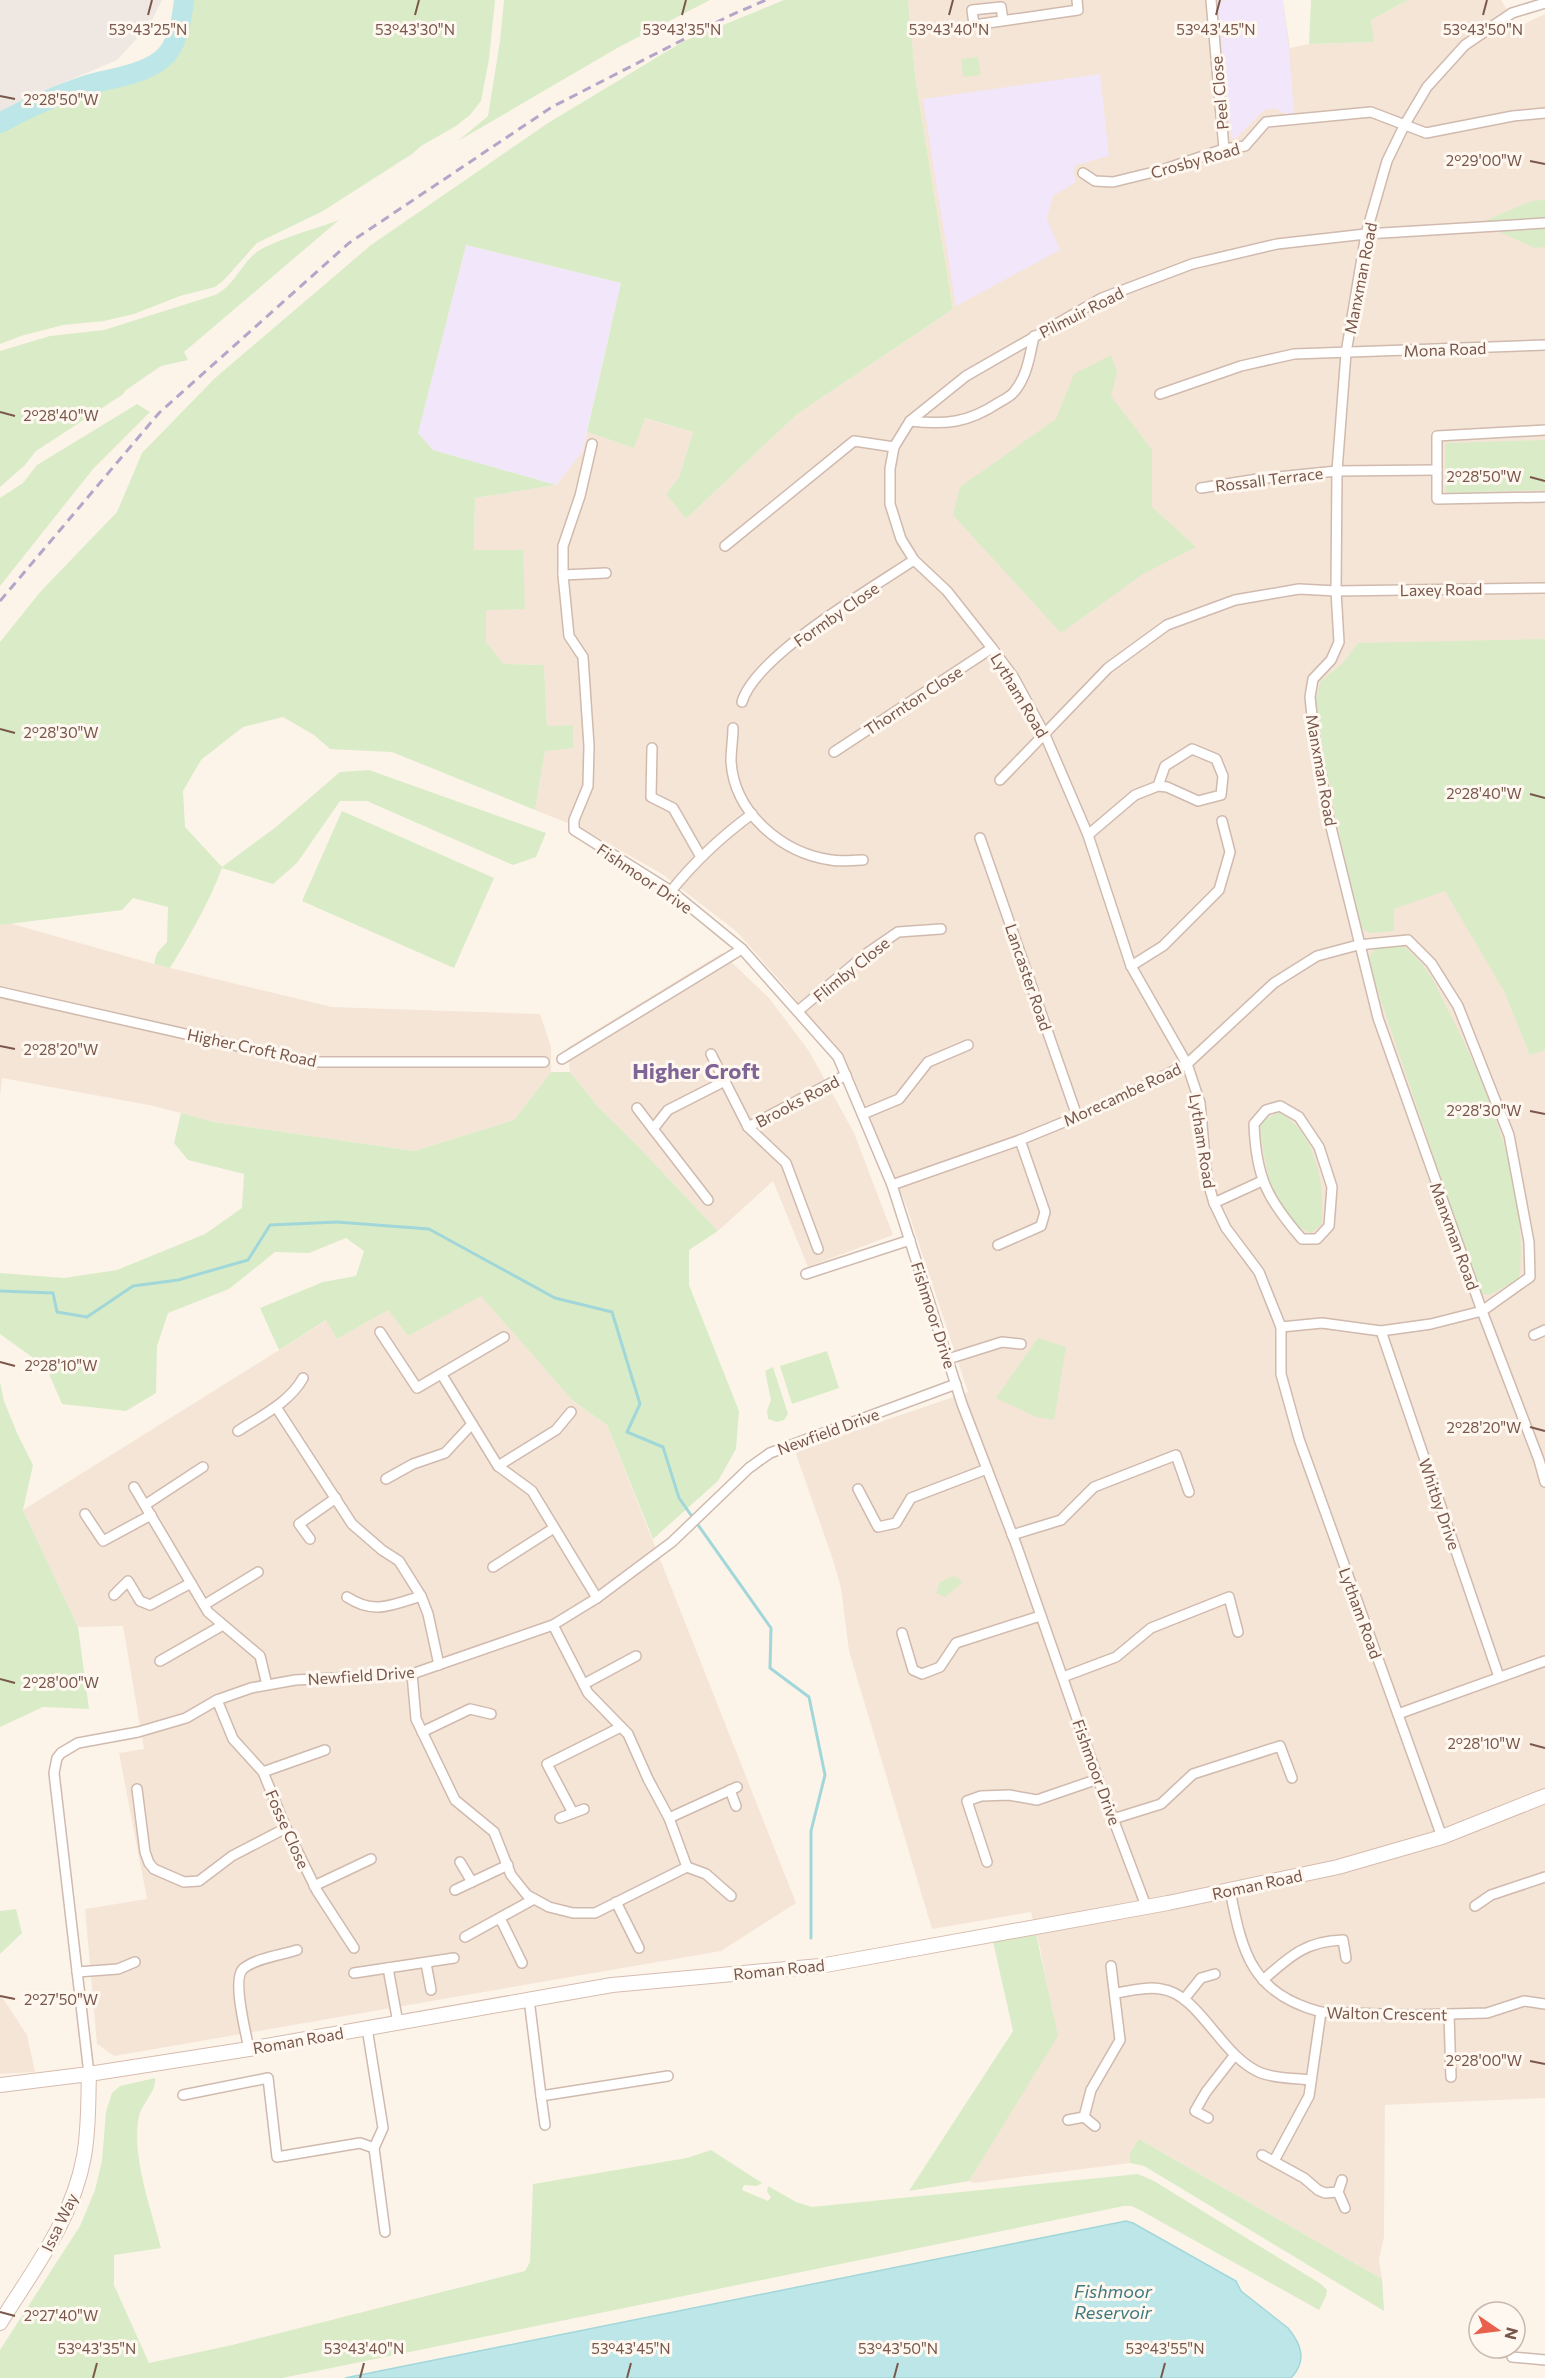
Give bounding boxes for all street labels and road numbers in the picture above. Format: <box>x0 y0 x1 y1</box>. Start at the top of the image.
street label: Peel Close <box>1206 55 1232 131</box>
street label: Crosby Road <box>1148 138 1242 182</box>
street label: Manxman Road <box>1340 221 1380 335</box>
street label: Pilmuir Road <box>1036 283 1126 341</box>
street label: Mona Road <box>1403 338 1487 360</box>
street label: Rossall Terrace <box>1214 463 1324 495</box>
street label: Formby Close <box>790 578 882 650</box>
street label: Laxey Road <box>1400 579 1482 599</box>
street label: Lytham Road <box>987 649 1053 741</box>
street label: Thornton Close <box>860 661 966 739</box>
street label: Manxman Road <box>1303 713 1341 827</box>
street label: Fishmoor Drive <box>594 839 696 917</box>
street label: Lancaster Road <box>1002 921 1056 1033</box>
street label: Flimby Close <box>809 933 893 1005</box>
street label: Higher Croft Road <box>186 1024 318 1070</box>
street label: Morecambe Road <box>1060 1058 1184 1130</box>
street label: Brooks Road <box>752 1071 842 1131</box>
street label: Lytham Road <box>1186 1092 1220 1190</box>
street label: Manxman Road <box>1427 1180 1483 1292</box>
street label: Fishmoor Drive <box>908 1259 960 1371</box>
street label: Newfield Drive <box>774 1404 882 1458</box>
street label: Whitby Drive <box>1415 1456 1465 1552</box>
street label: Lytham Road <box>1336 1565 1386 1661</box>
street label: Newfield Drive <box>307 1662 415 1688</box>
street label: Fishmoor Drive <box>1069 1717 1125 1827</box>
street label: Fosse Close <box>262 1787 314 1871</box>
street label: Roman Road <box>1210 1865 1304 1903</box>
street label: Roman Road <box>732 1955 826 1983</box>
street label: Walton Crescent <box>1326 2002 1448 2024</box>
street label: Roman Road <box>251 2023 345 2057</box>
street label: Issa Way <box>37 2190 81 2254</box>

